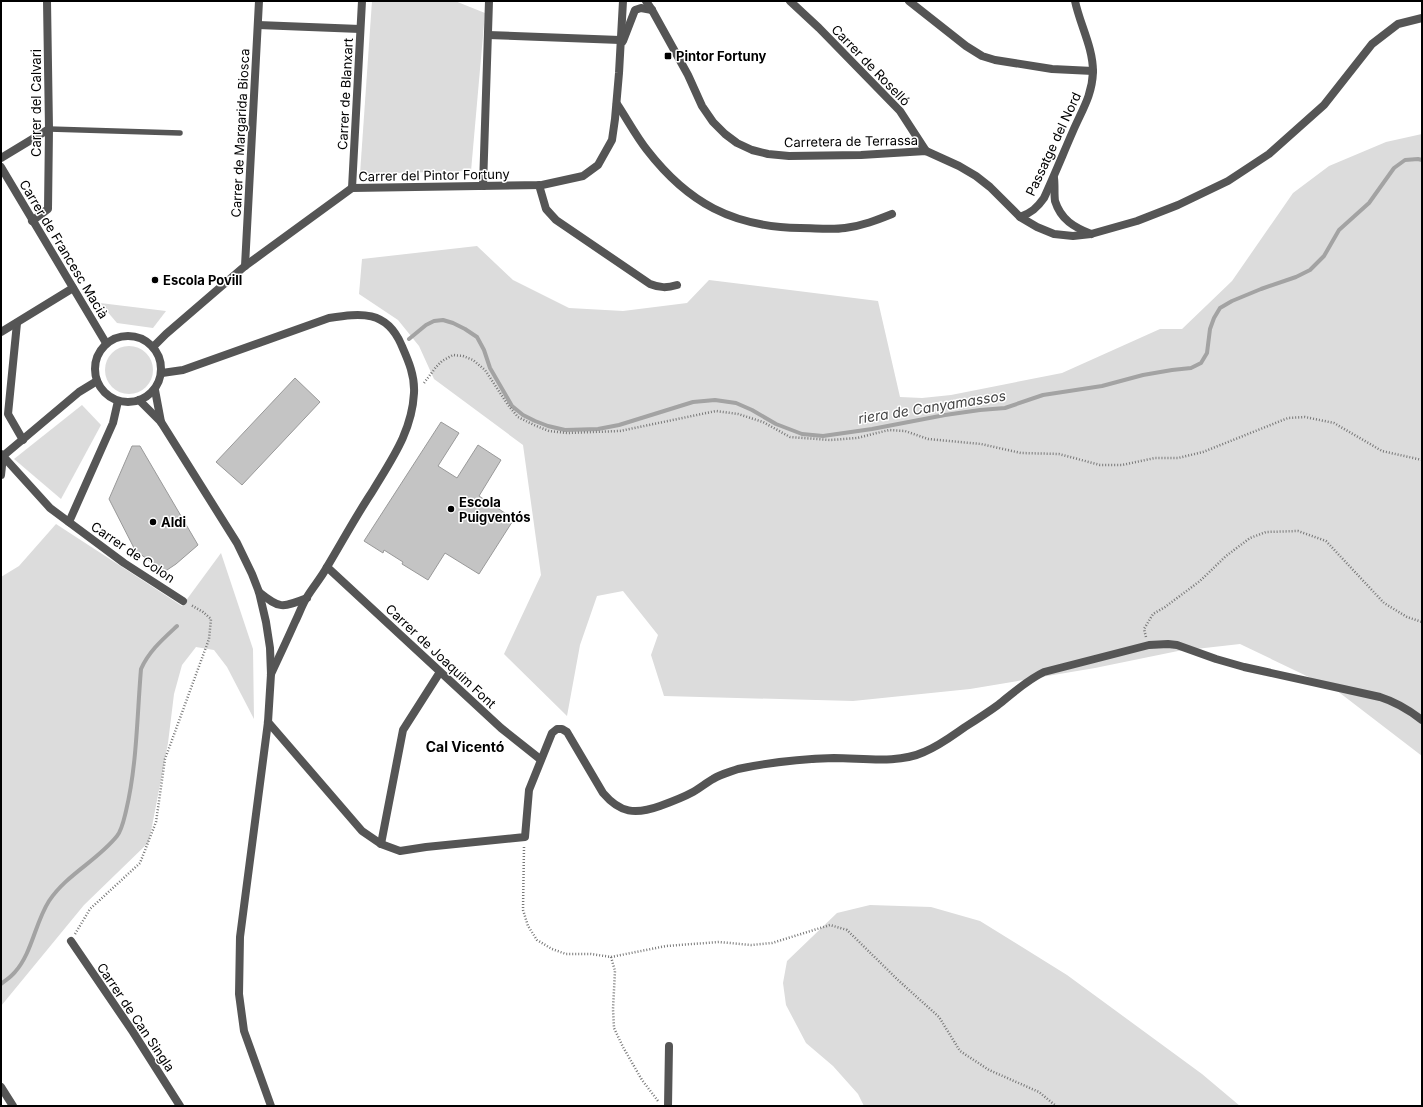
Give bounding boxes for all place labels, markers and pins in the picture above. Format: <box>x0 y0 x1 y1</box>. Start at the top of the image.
place label: Pintor Fortuny <box>676 48 767 64</box>
marker: Pintor Fortuny <box>663 51 673 61</box>
place label: Escola Povill <box>163 272 242 288</box>
marker: Escola Povill <box>150 275 160 285</box>
place label: Escola Puigventós <box>459 494 531 525</box>
marker: Escola Puigventós <box>446 504 456 514</box>
place label: Aldi <box>161 514 186 530</box>
marker: Aldi <box>148 517 158 527</box>

